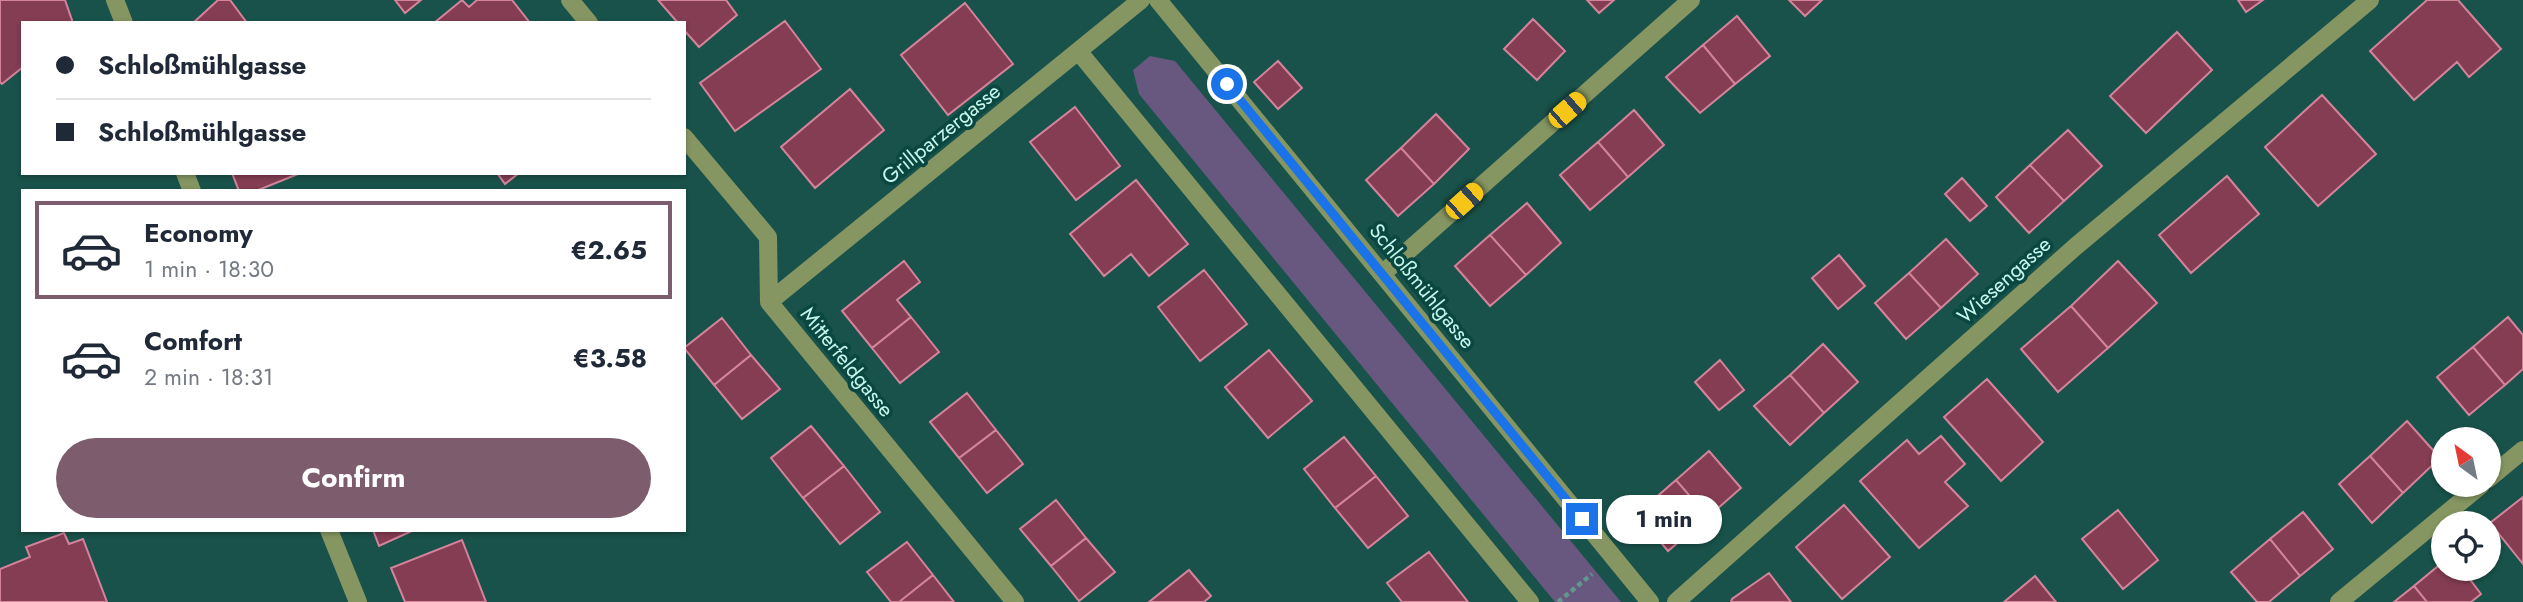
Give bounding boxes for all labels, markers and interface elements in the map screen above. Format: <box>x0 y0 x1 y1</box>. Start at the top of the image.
text: Schloßmühlgasse <box>98 46 307 84</box>
route start <box>1211 68 1243 100</box>
street label: Grillparzergasse <box>875 76 1007 191</box>
car <box>1545 88 1590 132</box>
text: Schloßmühlgasse <box>98 113 307 151</box>
car <box>1442 179 1487 223</box>
text: Economy <box>144 214 253 252</box>
street label: Schloßmühlgasse <box>1362 217 1482 355</box>
icon: car <box>60 219 123 282</box>
street label: Wiesengasse <box>1950 230 2058 330</box>
text: €2.65 <box>570 231 647 269</box>
text: 1 min · 18:30 <box>144 252 274 286</box>
street label: Mitterfeldgasse <box>793 300 901 424</box>
text: Comfort <box>144 322 242 360</box>
icon: car <box>60 327 123 390</box>
text: €3.58 <box>573 339 647 377</box>
text: 2 min · 18:31 <box>144 360 273 394</box>
north arrow <box>2431 427 2501 497</box>
map controls <box>2431 427 2501 581</box>
button: Confirm <box>56 438 651 518</box>
callout: 1 min <box>1606 494 1722 544</box>
text: 1 min <box>1635 502 1693 536</box>
route end <box>1566 503 1598 535</box>
button: locate <box>2431 511 2501 581</box>

